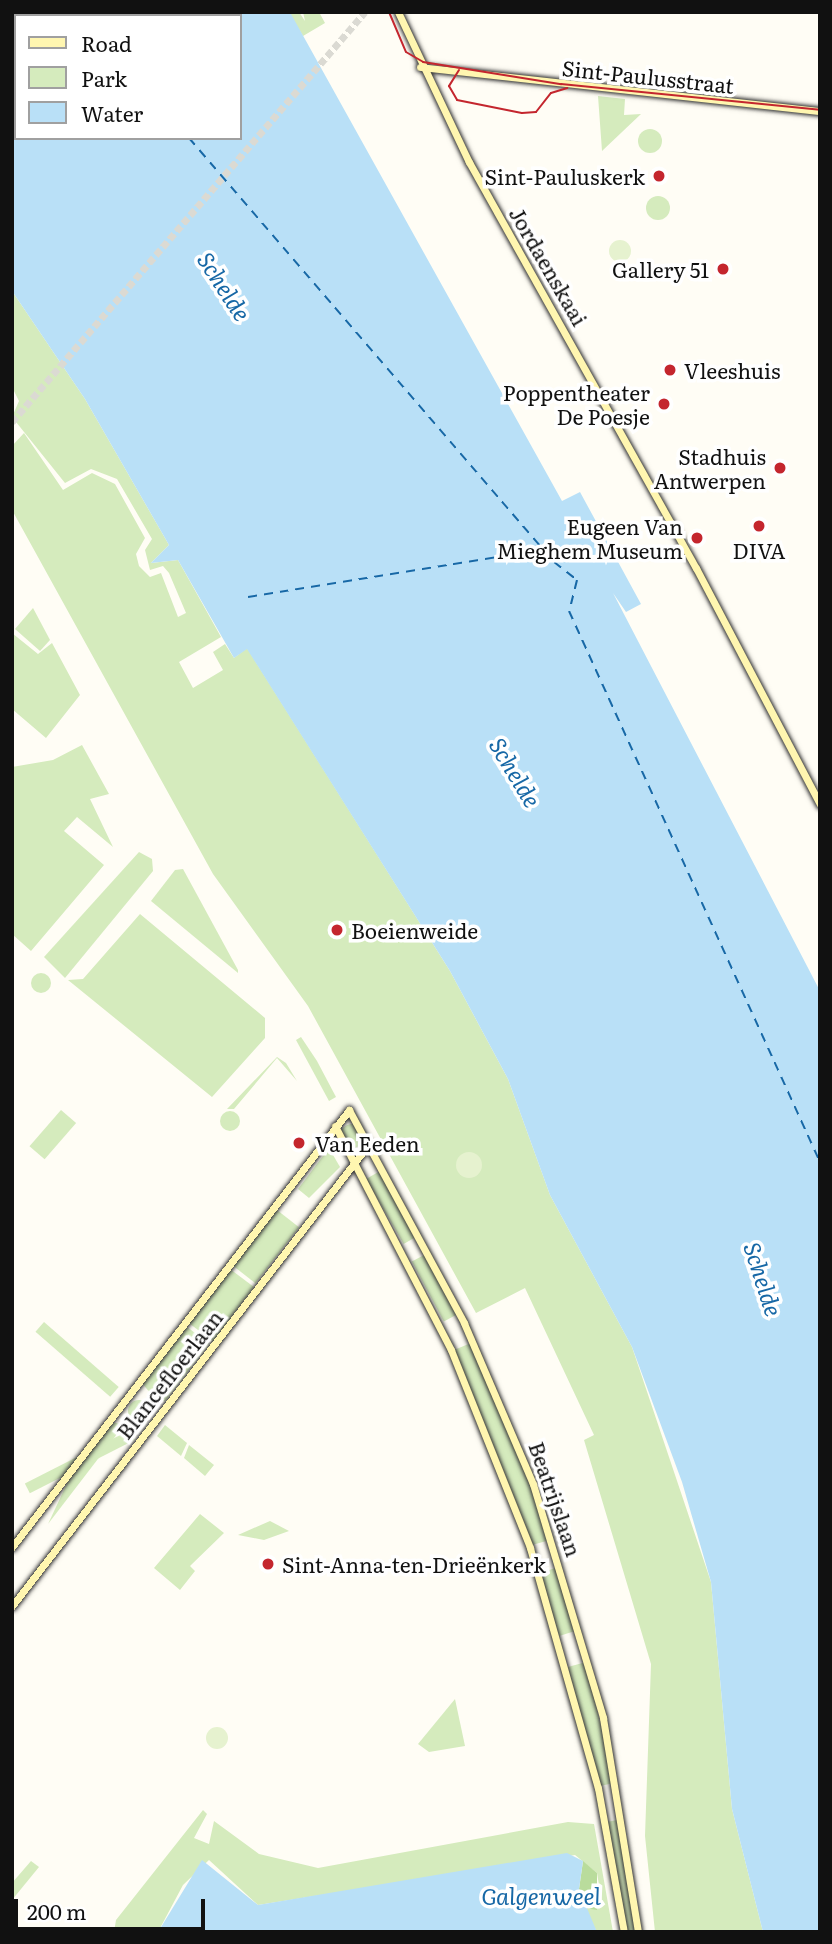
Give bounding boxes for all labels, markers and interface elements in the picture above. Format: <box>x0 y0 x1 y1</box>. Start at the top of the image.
legend <box>14 14 242 140</box>
text: Road <box>81 27 132 58</box>
street label: Sint-Paulusstraat <box>561 54 735 98</box>
text: Park <box>81 62 127 93</box>
text: Water <box>81 97 143 128</box>
place label: Sint-Pauluskerk <box>484 163 645 189</box>
marker: Sint-Pauluskerk <box>651 168 667 184</box>
street label: Jordaenskaai <box>505 202 593 330</box>
water label: Schelde <box>193 247 257 325</box>
place label: Gallery 51 <box>612 256 709 282</box>
marker: Gallery 51 <box>715 261 731 277</box>
place label: Vleeshuis <box>684 357 780 383</box>
marker: Vleeshuis <box>662 362 678 378</box>
place label: Poppentheater De Poesje <box>503 379 650 429</box>
marker: Poppentheater De Poesje <box>656 396 672 412</box>
place label: Stadhuis Antwerpen <box>654 443 766 493</box>
marker: Stadhuis Antwerpen <box>772 460 788 476</box>
place label: Eugeen Van Mieghem Museum <box>496 513 683 563</box>
marker: DIVA <box>751 518 767 534</box>
marker: Eugeen Van Mieghem Museum <box>689 530 705 546</box>
place label: DIVA <box>733 537 785 563</box>
water label: Schelde <box>485 732 547 812</box>
place label: Boeienweide <box>351 917 478 943</box>
marker: Boeienweide <box>329 922 345 938</box>
place label: Van Eeden <box>315 1130 420 1156</box>
marker: Van Eeden <box>289 1133 309 1153</box>
water label: Schelde <box>739 1238 789 1320</box>
street label: Blancefloerlaan <box>111 1305 227 1443</box>
street label: Beatrijslaan <box>525 1438 587 1560</box>
place label: Sint-Anna-ten-Drieënkerk <box>282 1551 546 1577</box>
marker: Sint-Anna-ten-Drieënkerk <box>260 1556 276 1572</box>
water label: Galgenweel <box>481 1881 601 1909</box>
scale bar <box>18 1884 208 1928</box>
text: 200 m <box>27 1895 87 1926</box>

